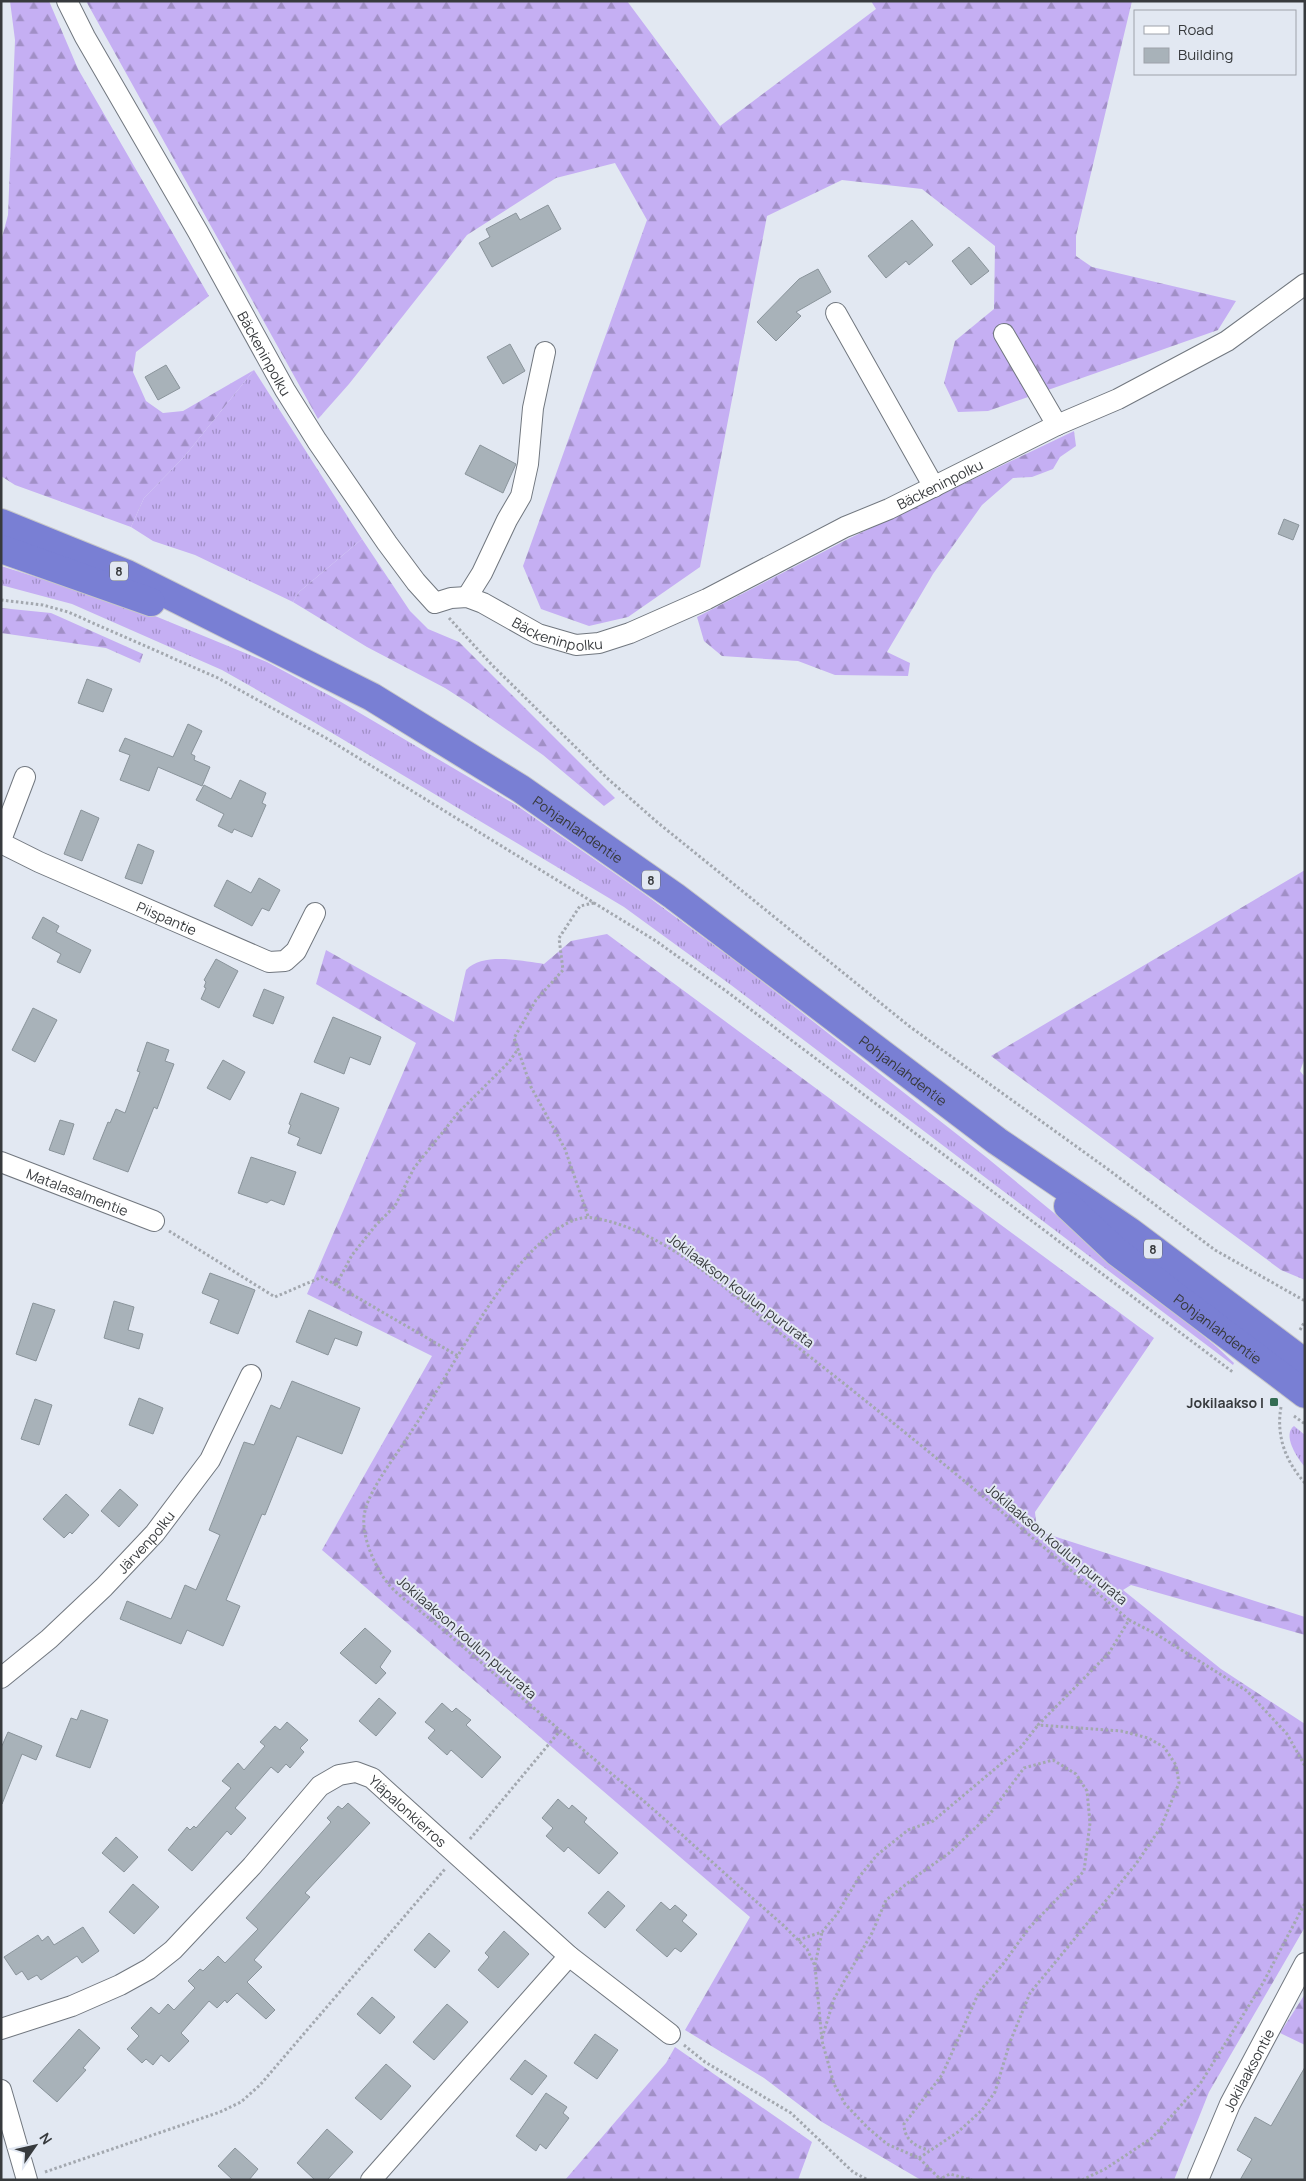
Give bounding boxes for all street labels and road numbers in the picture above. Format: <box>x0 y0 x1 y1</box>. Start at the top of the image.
street label: Bäckeninpolku <box>234 307 296 399</box>
street label: Bäckeninpolku <box>893 454 986 513</box>
road number: 8 <box>110 562 128 580</box>
street label: Bäckeninpolku <box>509 612 603 654</box>
street label: Pohjanlahdentie <box>529 791 627 867</box>
road number: 8 <box>642 870 660 890</box>
street label: Piispantie <box>134 896 200 939</box>
street label: Pohjanlahdentie <box>856 1031 951 1110</box>
street label: Matalasalmentie <box>24 1163 131 1220</box>
street label: Jokilaakson koulun pururata <box>664 1228 818 1352</box>
road number: 8 <box>1144 1240 1162 1258</box>
street label: Pohjanlahdentie <box>1170 1289 1266 1368</box>
street label: Jokilaakson koulun pururata <box>982 1479 1132 1609</box>
street label: Järvenpolku <box>113 1507 178 1577</box>
street label: Jokilaakson koulun pururata <box>393 1571 541 1703</box>
street label: Yläpalonkierros <box>365 1770 451 1851</box>
street label: Jokilaaksontie <box>1218 2025 1278 2114</box>

